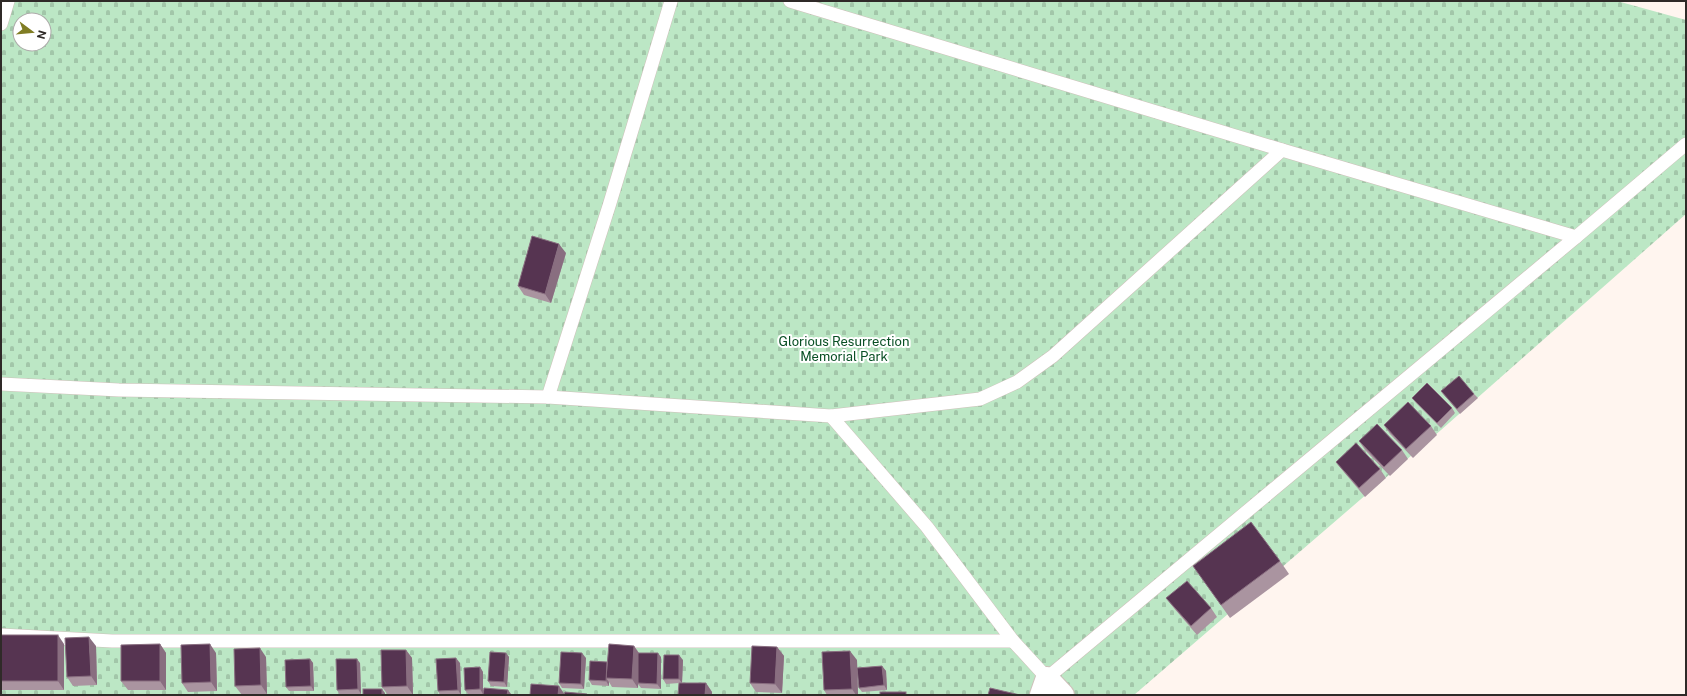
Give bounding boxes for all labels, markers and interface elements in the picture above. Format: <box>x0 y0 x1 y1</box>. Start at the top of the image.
north arrow <box>12 12 52 52</box>
text: N <box>35 29 49 41</box>
park label: Glorious Resurrection Memorial Park <box>779 334 909 364</box>

